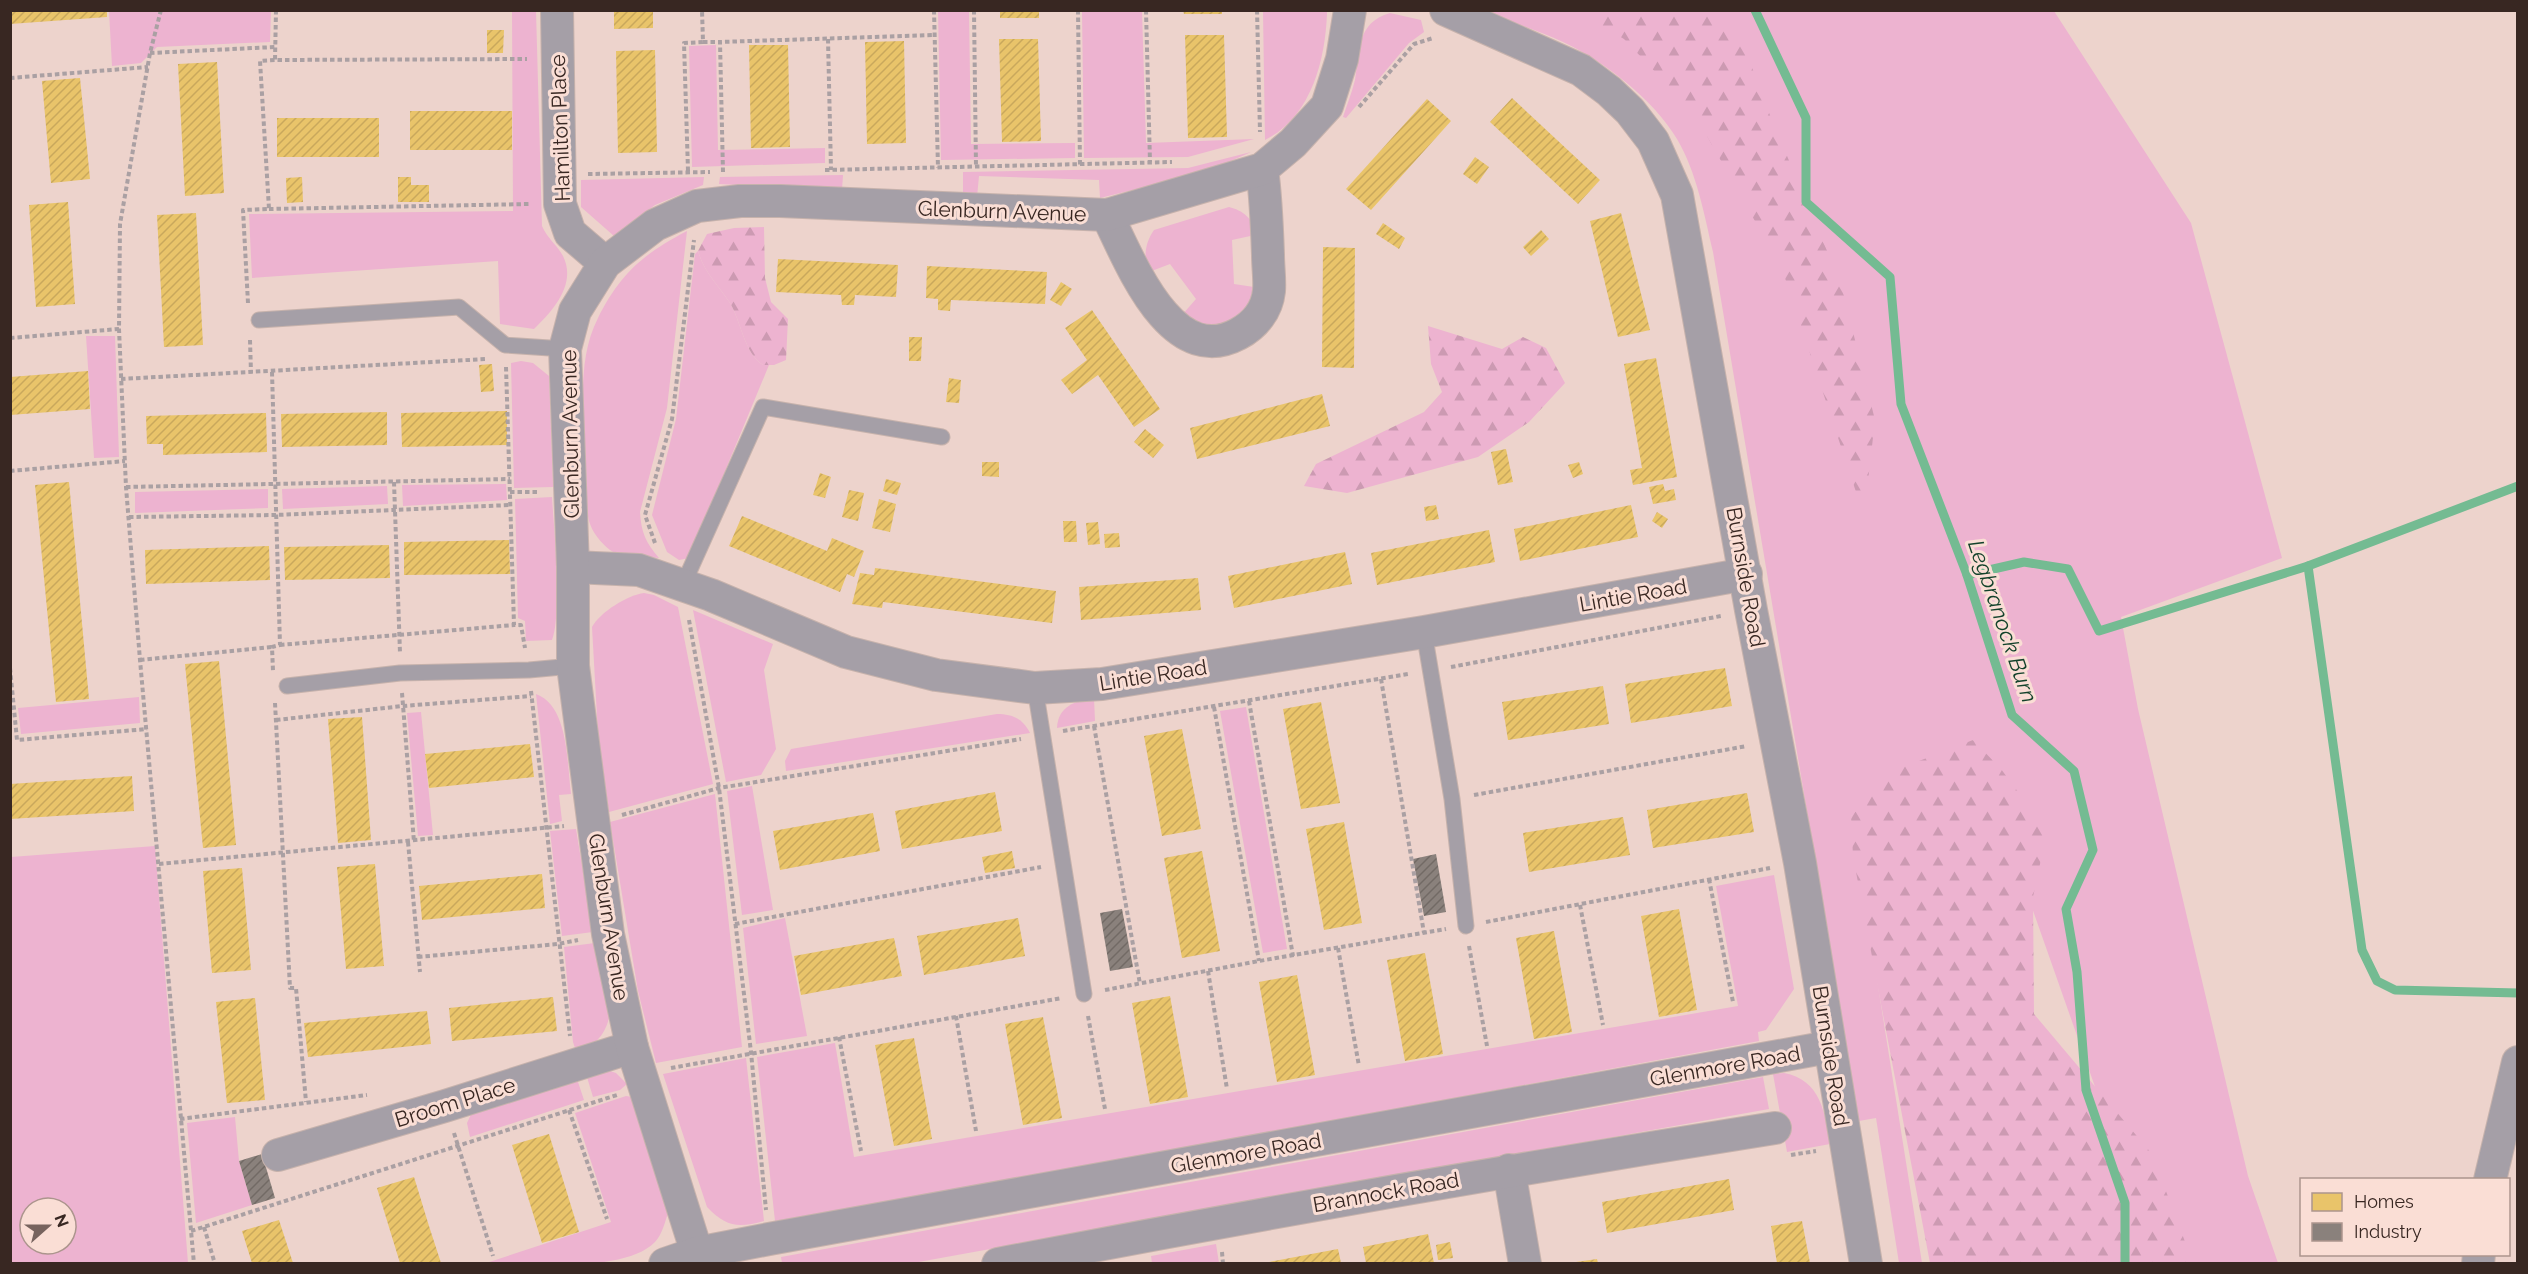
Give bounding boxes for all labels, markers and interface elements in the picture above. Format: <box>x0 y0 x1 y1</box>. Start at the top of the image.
street label: Hamilton Place <box>545 54 575 202</box>
street label: Glenburn Avenue <box>917 196 1087 226</box>
street label: Glenburn Avenue <box>556 349 584 519</box>
street label: Burnside Road <box>1721 505 1771 649</box>
water label: Legbranock Burn <box>1963 536 2043 706</box>
street label: Lintie Road <box>1577 573 1689 617</box>
street label: Lintie Road <box>1097 654 1209 696</box>
street label: Glenburn Avenue <box>583 832 635 1002</box>
street label: Burnside Road <box>1808 984 1854 1128</box>
street label: Glenmore Road <box>1648 1040 1802 1092</box>
street label: Broom Place <box>392 1072 518 1132</box>
street label: Glenmore Road <box>1169 1127 1323 1179</box>
street label: Brannock Road <box>1311 1167 1461 1217</box>
legend <box>2300 1178 2510 1256</box>
text: Homes <box>2354 1191 2414 1212</box>
north arrow <box>18 1196 78 1256</box>
text: N <box>50 1212 73 1230</box>
text: Industry <box>2354 1221 2422 1242</box>

